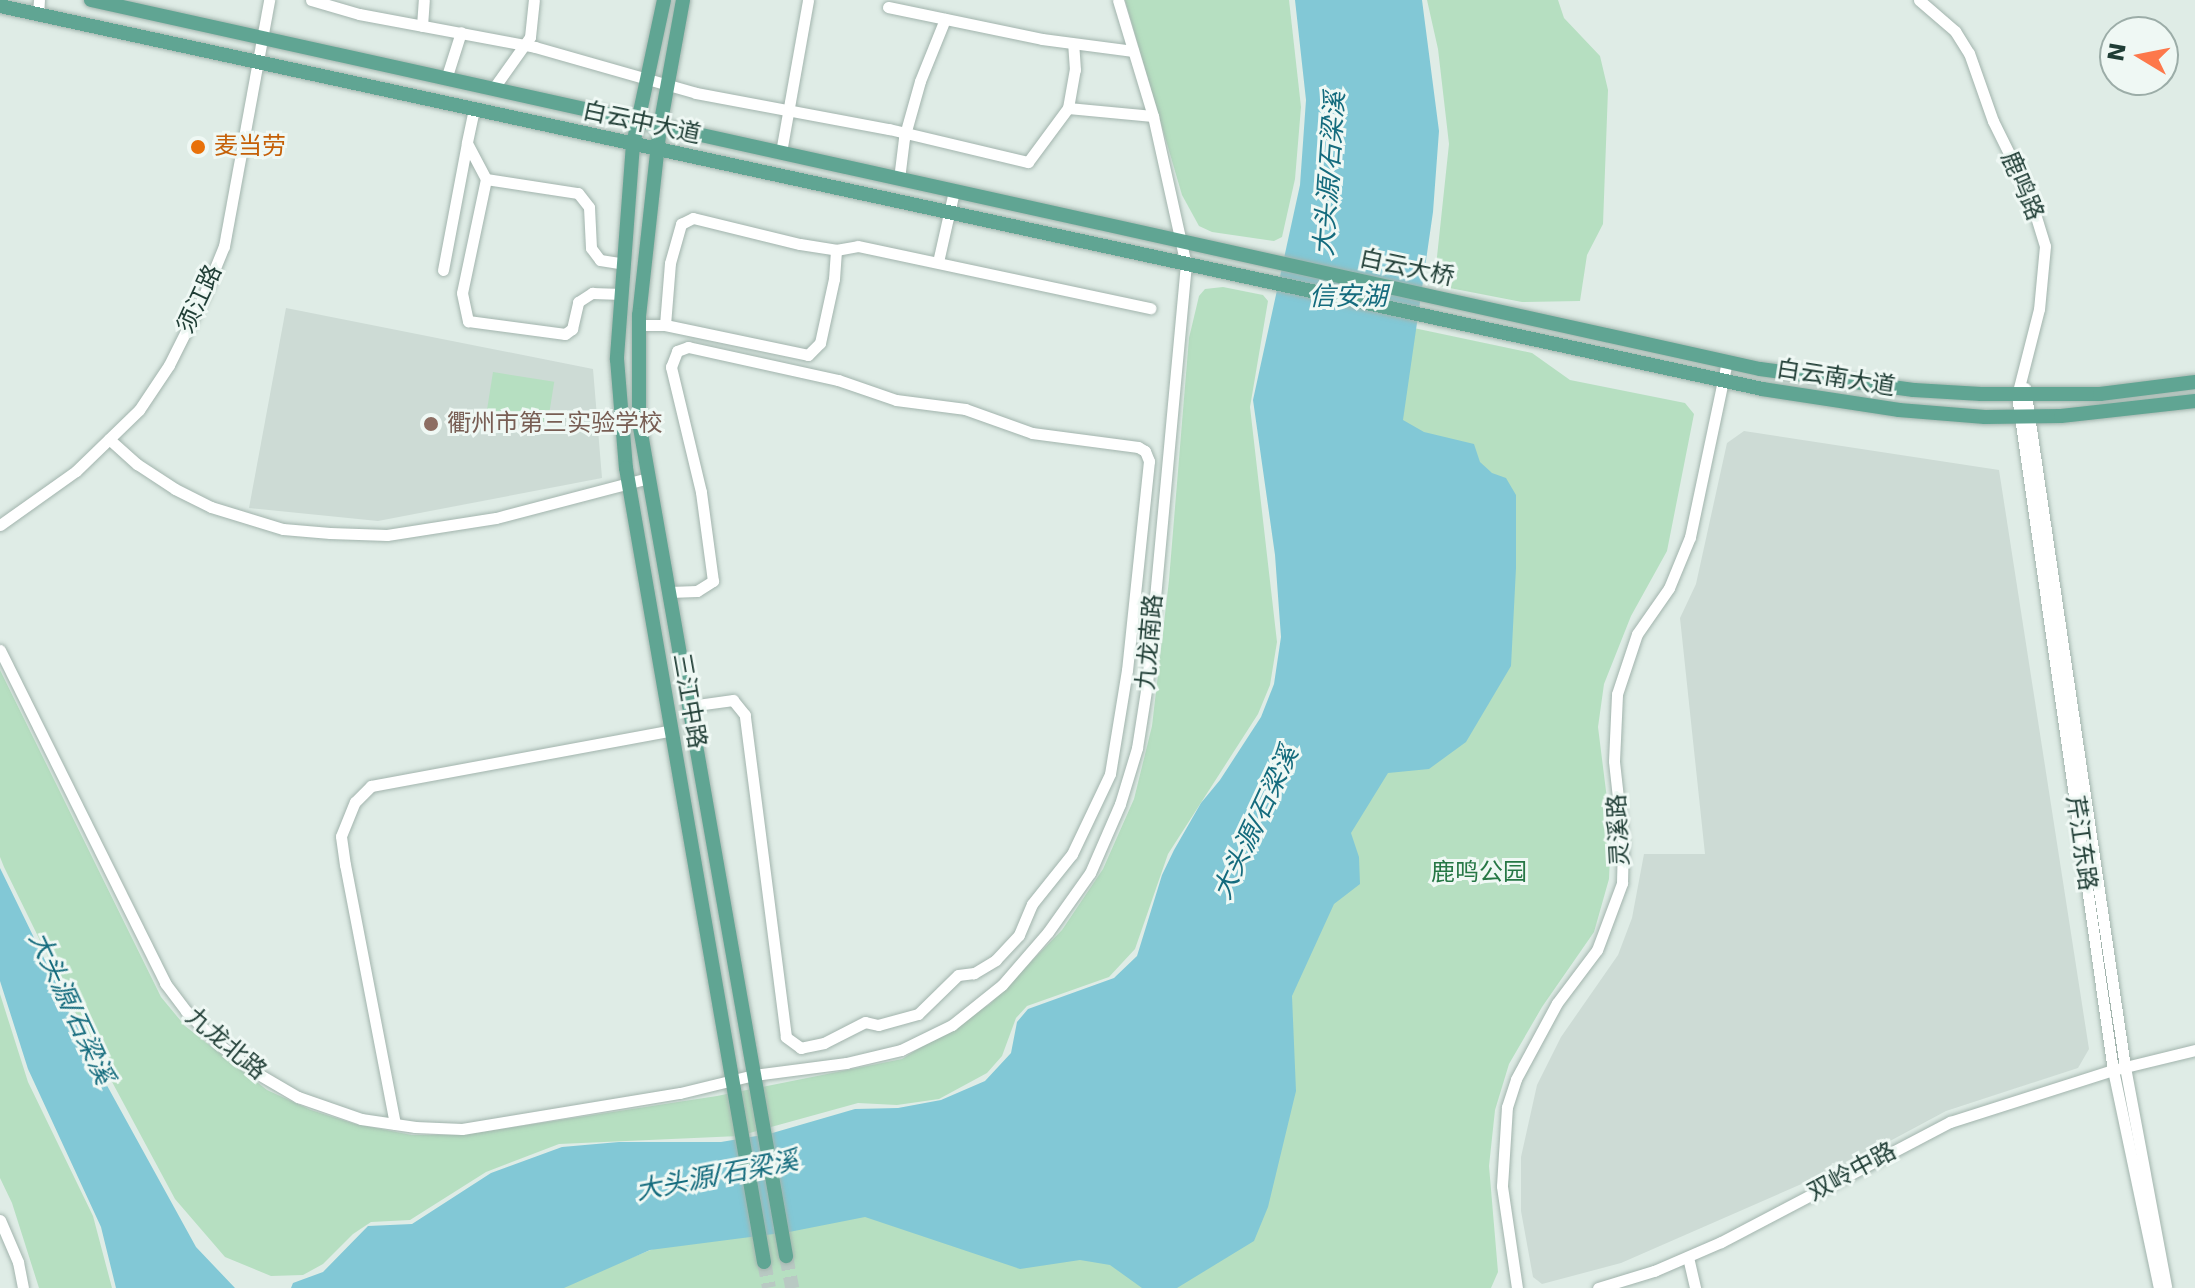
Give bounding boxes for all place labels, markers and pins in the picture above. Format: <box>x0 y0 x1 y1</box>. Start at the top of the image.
place label: 麦当劳 <box>214 133 286 161</box>
marker: 麦当劳 <box>189 138 207 156</box>
place label: 衢州市第三实验学校 <box>447 410 663 438</box>
marker: 衢州市第三实验学校 <box>422 415 440 433</box>

